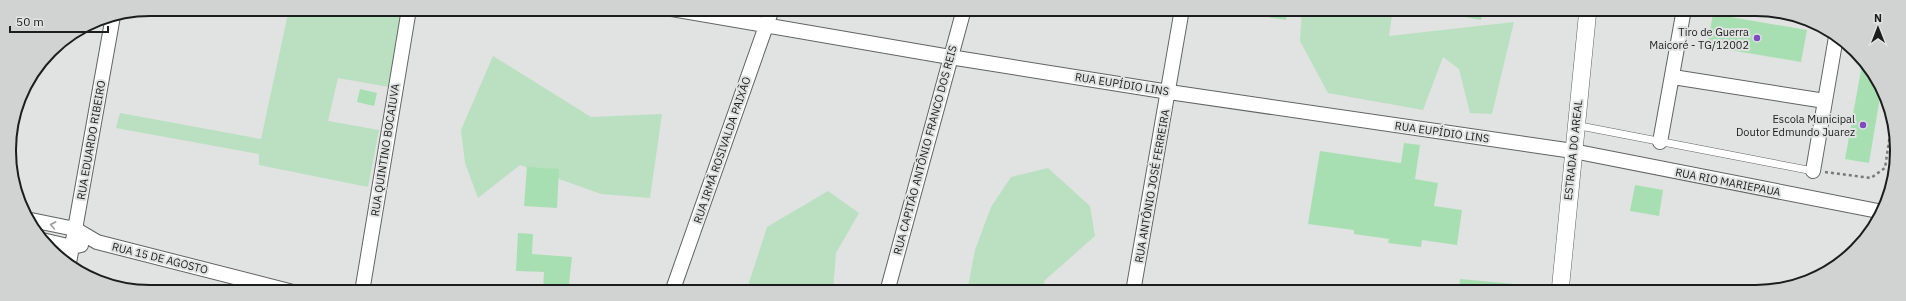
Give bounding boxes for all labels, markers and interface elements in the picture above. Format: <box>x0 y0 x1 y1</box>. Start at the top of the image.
scale bar <box>10 8 108 34</box>
north arrow <box>1858 8 1898 48</box>
text: N <box>1874 11 1882 25</box>
text: 50 m <box>16 14 44 29</box>
place label: Tiro de Guerra Maicoré - TG/12002 <box>1649 25 1749 52</box>
marker: Tiro de Guerra Maicoré - TG/12002 <box>1752 33 1762 43</box>
street label: RUA CAPITÃO ANTÔNIO FRANCO DOS REIS <box>890 44 960 256</box>
street label: RUA EUPÍDIO LINS <box>1074 70 1170 98</box>
street label: RUA IRMÃ ROSIVALDA PAIXÃO <box>690 75 754 225</box>
street label: RUA EDUARDO RIBEIRO <box>74 79 108 201</box>
street label: RUA QUINTINO BOCAIUVA <box>368 83 402 217</box>
street label: ESTRADA DO AREAL <box>1561 99 1585 201</box>
street label: RUA ANTÔNIO JOSÉ FERREIRA <box>1132 108 1172 264</box>
place label: Escola Municipal Doutor Edmundo Juarez <box>1736 112 1855 139</box>
street label: RUA EUPÍDIO LINS <box>1394 118 1490 146</box>
marker: Escola Municipal Doutor Edmundo Juarez <box>1858 120 1868 130</box>
street label: RUA RIO MARIEPAUA <box>1674 165 1782 199</box>
one-way arrow <box>50 221 56 229</box>
street label: RUA 15 DE AGOSTO <box>111 239 210 277</box>

